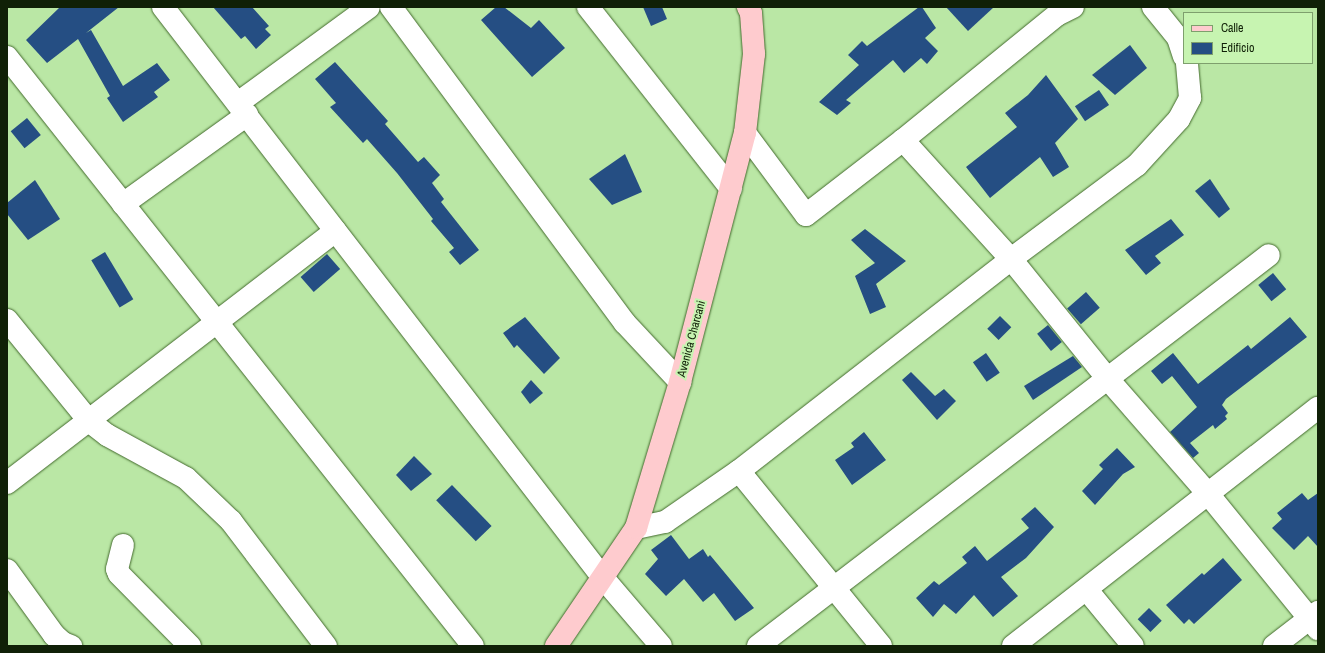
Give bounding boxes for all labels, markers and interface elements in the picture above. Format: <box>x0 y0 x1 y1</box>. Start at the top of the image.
legend <box>1183 12 1313 64</box>
text: Calle <box>1221 20 1243 36</box>
text: Edificio <box>1221 40 1254 56</box>
street label: Avenida Charcani <box>675 299 709 379</box>

